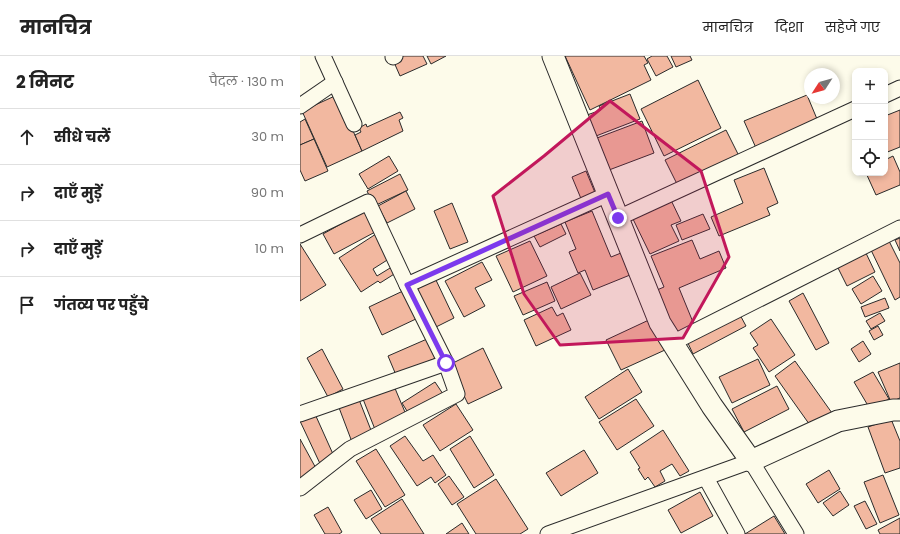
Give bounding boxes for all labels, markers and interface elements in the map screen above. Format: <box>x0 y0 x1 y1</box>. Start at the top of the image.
text: मानचित्र <box>20 14 92 41</box>
text: मानचित्र <box>703 17 753 37</box>
text: दिशा <box>775 17 803 37</box>
text: सहेजे गए <box>825 17 880 37</box>
north arrow <box>804 68 840 104</box>
map controls <box>852 68 888 176</box>
button: + <box>852 68 888 104</box>
text: 2 मिनट <box>16 70 74 94</box>
text: पैदल · 130 m <box>209 72 284 91</box>
button: − <box>852 104 888 140</box>
icon: ahead <box>16 126 38 148</box>
text: सीधे चलें <box>54 126 110 147</box>
text: 30 m <box>251 127 284 146</box>
button: locate <box>852 140 888 176</box>
icon: right <box>16 182 38 204</box>
text: दाएँ मुड़ें <box>54 182 102 203</box>
text: 90 m <box>251 183 284 202</box>
route end <box>609 209 627 227</box>
icon: right <box>16 238 38 260</box>
text: दाएँ मुड़ें <box>54 238 102 259</box>
text: 10 m <box>255 239 284 258</box>
icon: arrive <box>16 294 38 316</box>
text: गंतव्य पर पहुँचे <box>54 294 149 315</box>
route start <box>437 354 455 372</box>

